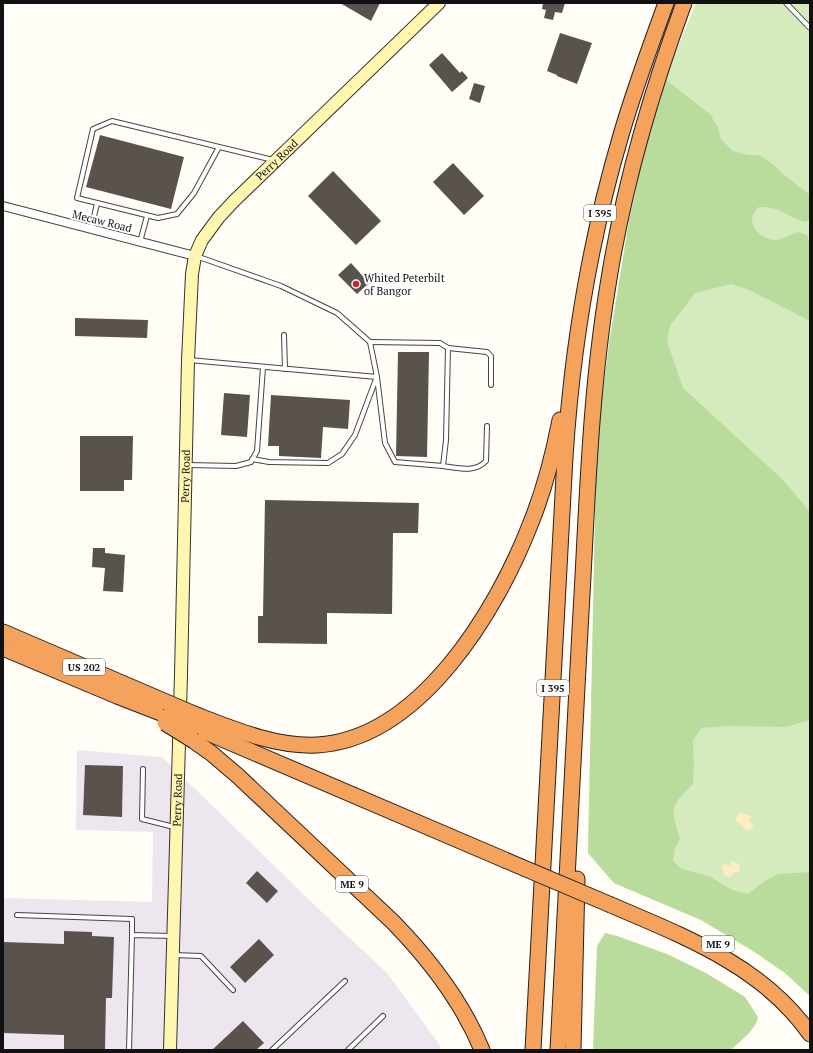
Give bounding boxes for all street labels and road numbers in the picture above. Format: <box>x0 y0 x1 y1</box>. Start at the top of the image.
street label: Perry Road <box>253 136 301 183</box>
road number: I 395 <box>584 205 616 221</box>
street label: Mecaw Road <box>71 207 133 235</box>
street label: Perry Road <box>178 449 193 503</box>
road number: US 202 <box>63 659 105 675</box>
road number: I 395 <box>537 680 569 696</box>
street label: Perry Road <box>170 773 185 827</box>
road number: ME 9 <box>336 876 368 892</box>
road number: ME 9 <box>702 936 734 952</box>

